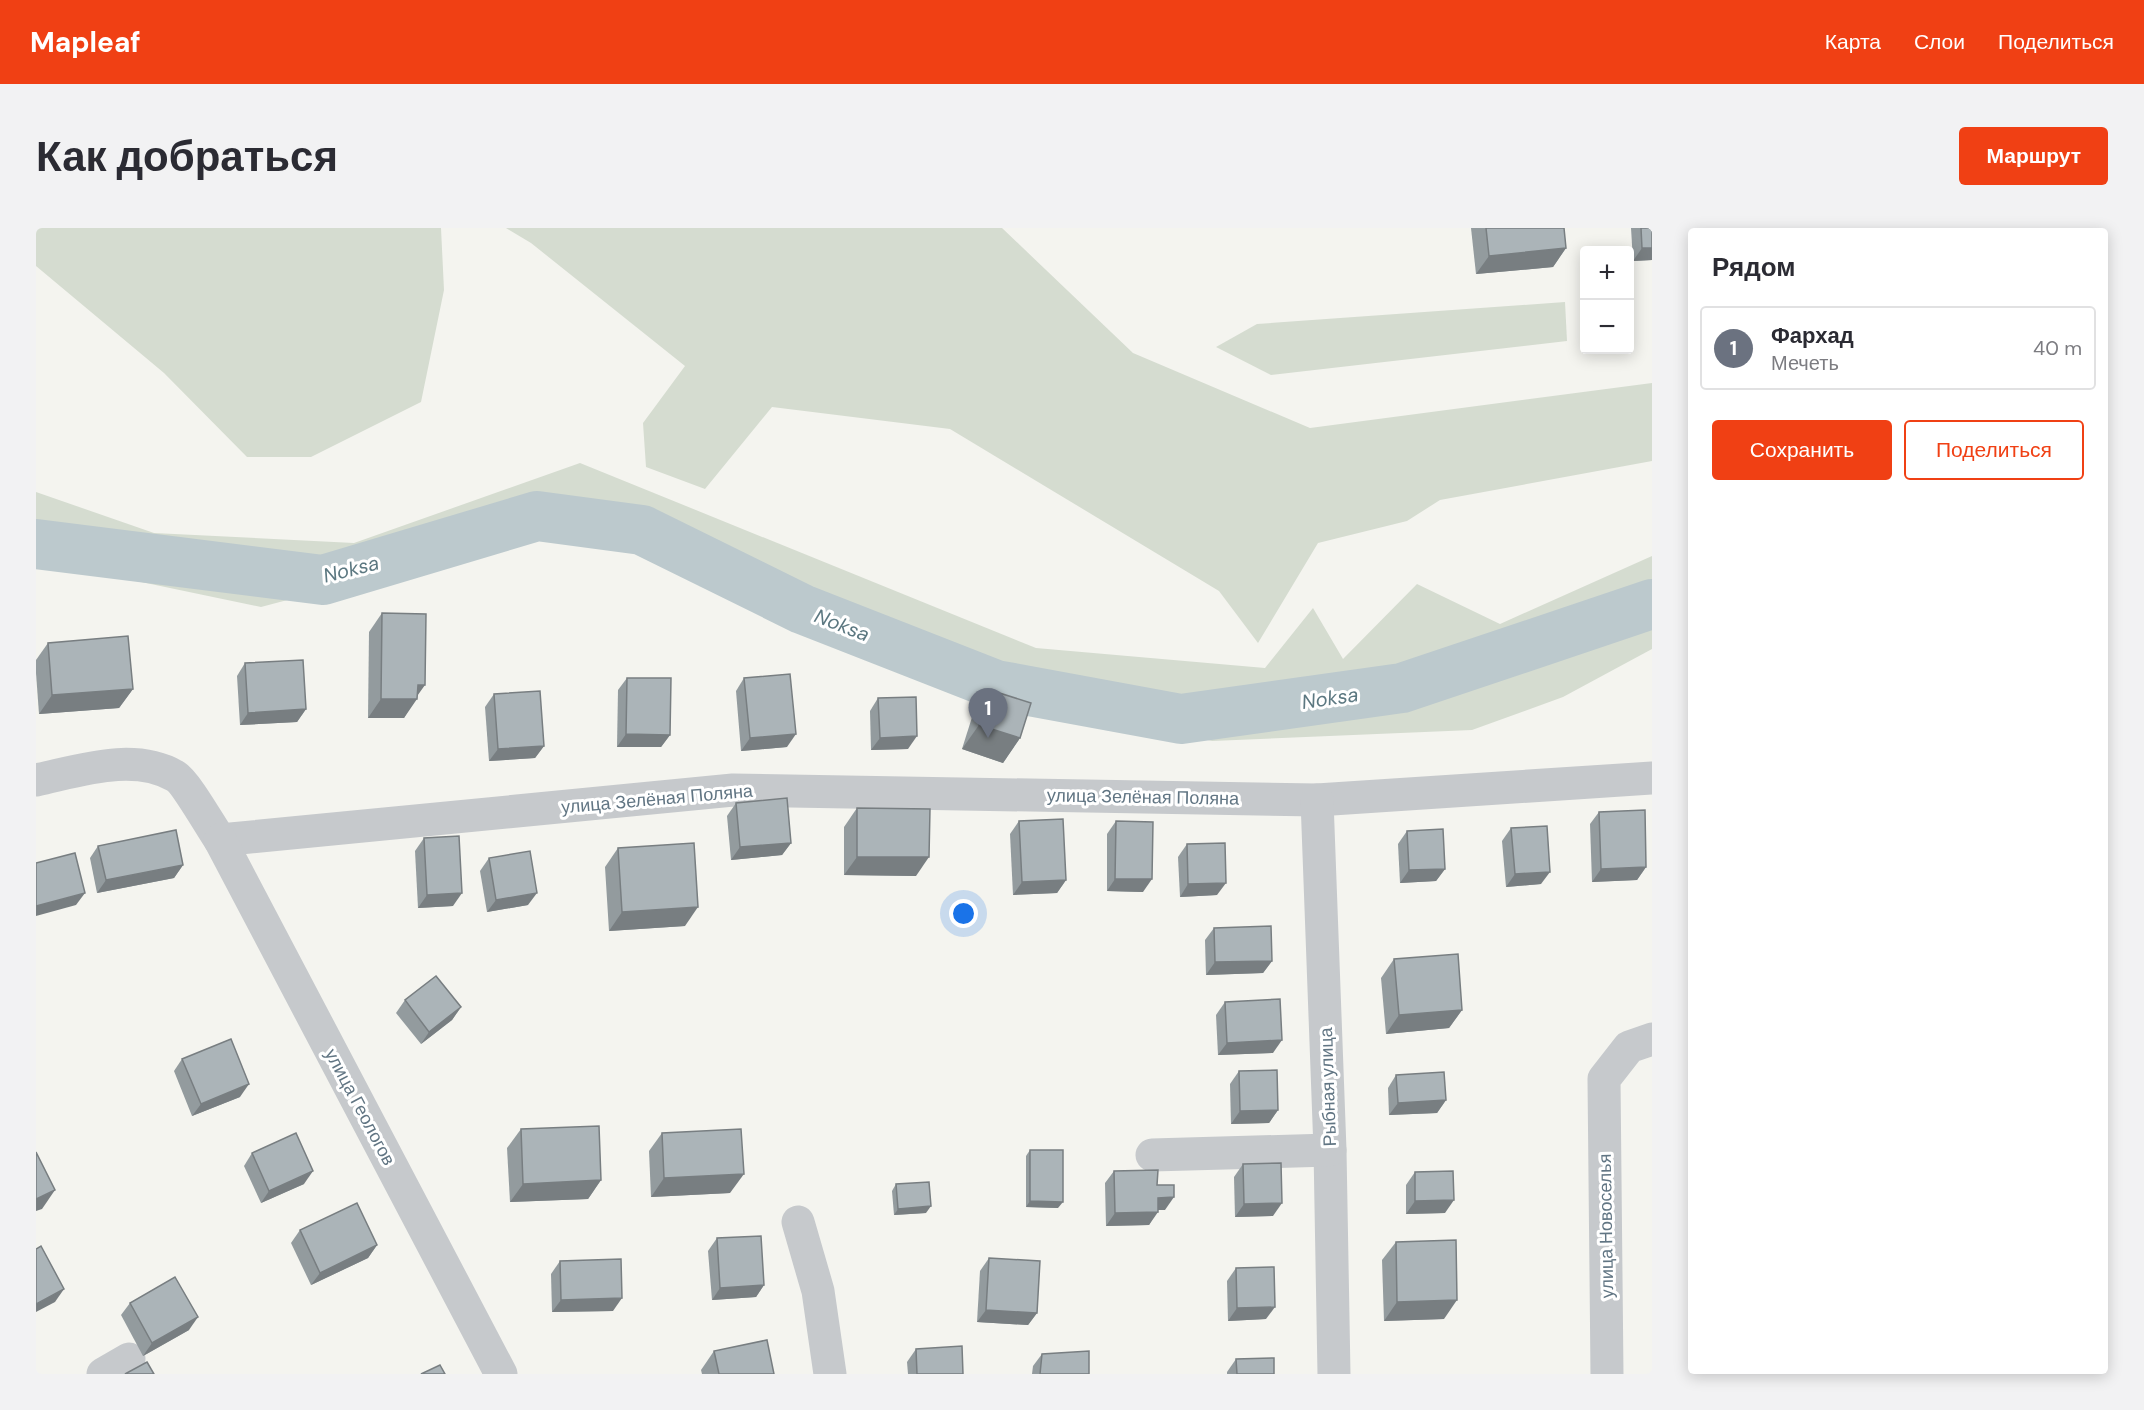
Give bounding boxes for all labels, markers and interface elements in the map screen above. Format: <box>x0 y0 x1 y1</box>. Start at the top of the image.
text: Mapleaf <box>30 24 141 61</box>
text: Карта <box>1825 28 1881 56</box>
text: Слои <box>1914 28 1965 56</box>
text: Поделиться <box>1998 28 2114 56</box>
button: Маршрут <box>1959 127 2108 185</box>
text: Как добраться <box>36 129 338 184</box>
map controls <box>1580 246 1634 354</box>
button: + <box>1580 246 1634 300</box>
text: Рядом <box>1712 250 1795 284</box>
button: − <box>1580 300 1634 354</box>
text: Фархад <box>1771 321 1854 350</box>
text: 1 <box>1730 335 1737 361</box>
text: 40 m <box>2033 335 2082 361</box>
text: Мечеть <box>1771 350 1839 376</box>
button: Сохранить <box>1712 420 1892 480</box>
button: Поделиться <box>1904 420 2084 480</box>
water label: Noksa <box>320 550 382 588</box>
water label: Noksa <box>811 603 873 647</box>
water label: Noksa <box>1300 681 1360 715</box>
pin: 1 <box>968 688 1008 738</box>
street label: улица Зелёная Поляна <box>560 779 755 819</box>
street label: улица Зелёная Поляна <box>1047 783 1240 811</box>
your location <box>949 899 978 928</box>
street label: Рыбная улица <box>1314 1026 1342 1147</box>
street label: улица Геологов <box>319 1044 401 1170</box>
street label: улица Новоселья <box>1593 1153 1619 1299</box>

